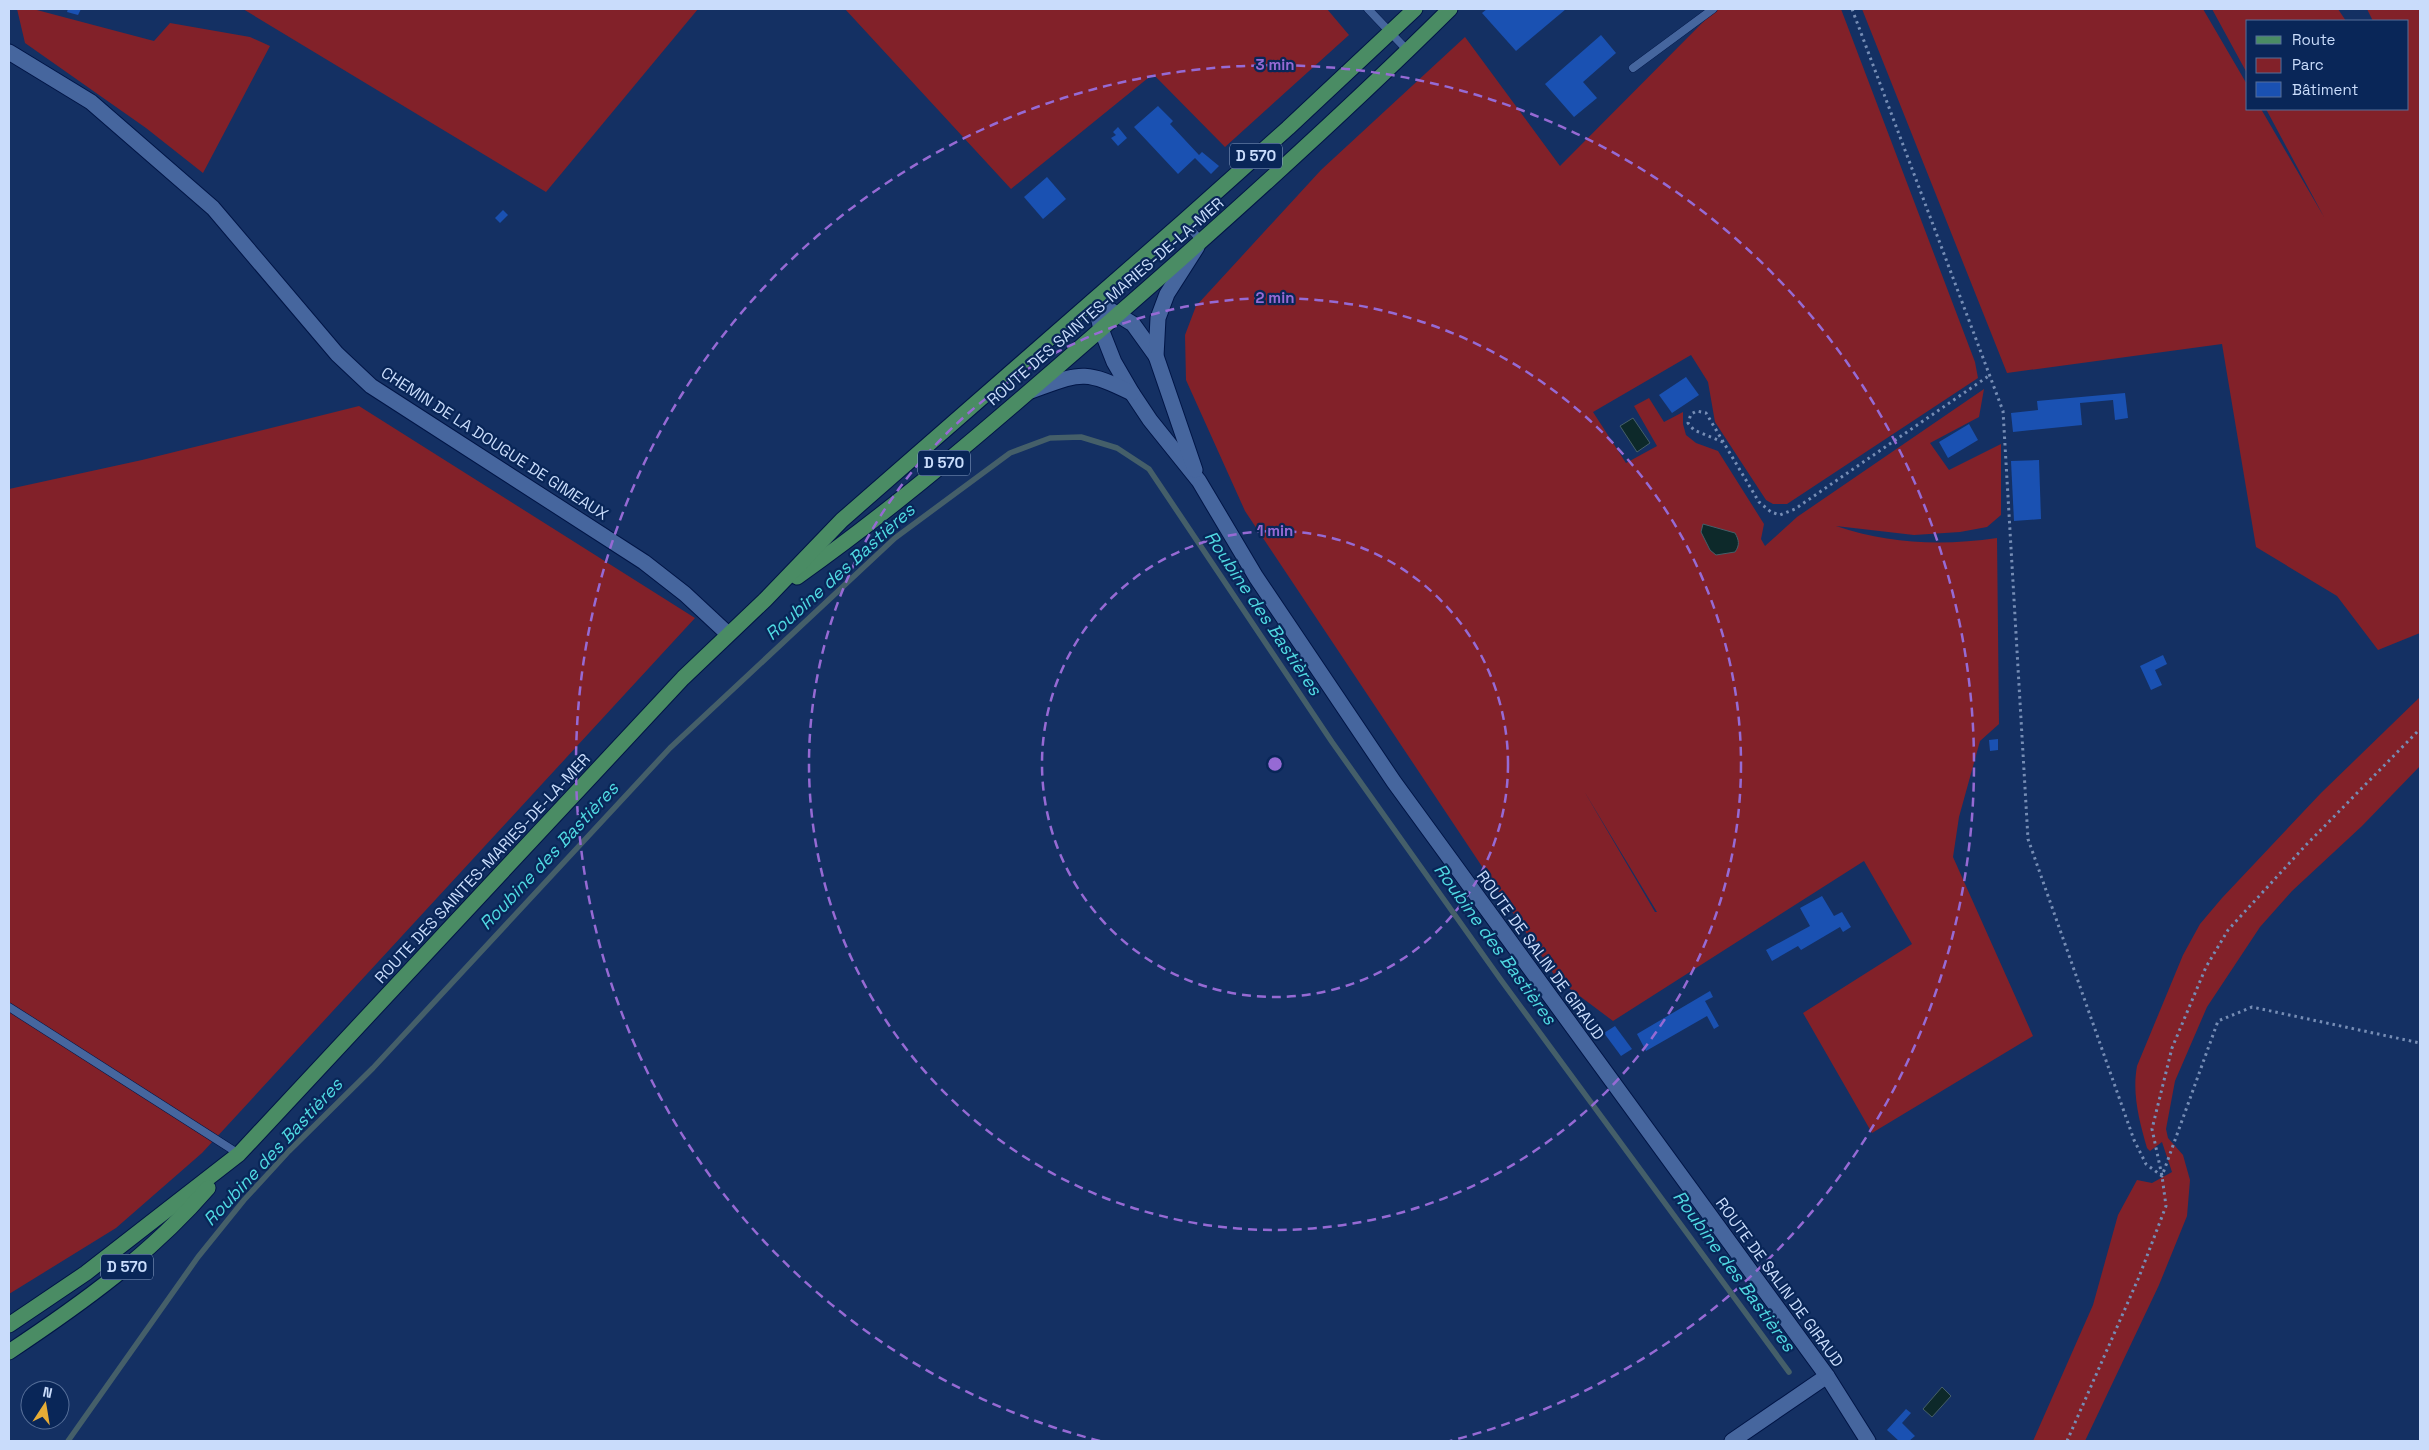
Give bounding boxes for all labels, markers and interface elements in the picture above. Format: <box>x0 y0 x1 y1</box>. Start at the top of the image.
legend <box>2246 20 2409 110</box>
text: Route <box>2292 30 2336 49</box>
text: 3 min <box>1256 55 1294 74</box>
text: Parc <box>2292 55 2324 74</box>
text: Bâtiment <box>2292 80 2358 99</box>
road number: D 570 <box>1230 144 1282 168</box>
street label: ROUTE DES SAINTES-MARIES-DE-LA-MER <box>983 193 1228 410</box>
text: 2 min <box>1256 288 1294 307</box>
street label: CHEMIN DE LA DOUGUE DE GIMEAUX <box>377 362 612 525</box>
road number: D 570 <box>918 450 970 476</box>
water label: Roubine des Bastières <box>760 498 920 645</box>
text: 1 min <box>1257 521 1293 540</box>
water label: Roubine des Bastières <box>1200 526 1327 700</box>
street label: ROUTE DES SAINTES-MARIES-DE-LA-MER <box>370 749 595 988</box>
centre of rings <box>1266 755 1284 773</box>
water label: Roubine des Bastières <box>474 777 623 934</box>
water label: Roubine des Bastières <box>1429 859 1562 1029</box>
street label: ROUTE DE SALIN DE GIRAUD <box>1472 866 1609 1044</box>
water label: Roubine des Bastières <box>198 1073 347 1230</box>
water label: Roubine des Bastières <box>1668 1186 1801 1356</box>
street label: ROUTE DE SALIN DE GIRAUD <box>1711 1193 1848 1371</box>
road number: D 570 <box>101 1254 153 1280</box>
north arrow <box>20 1380 70 1430</box>
text: N <box>41 1383 54 1402</box>

